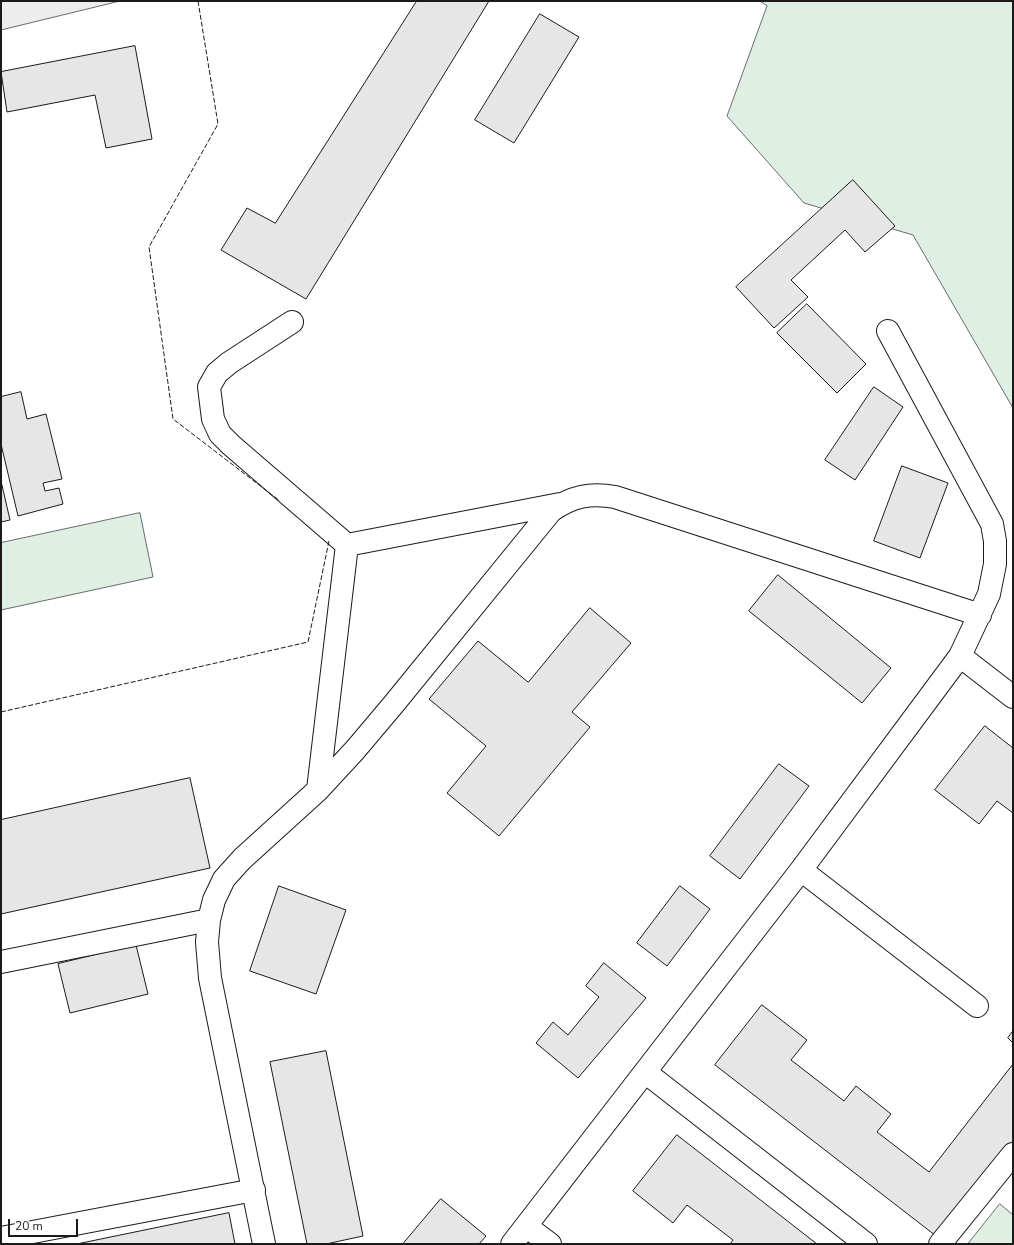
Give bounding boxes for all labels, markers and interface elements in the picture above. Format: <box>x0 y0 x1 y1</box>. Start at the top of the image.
scale bar <box>10 1211 80 1237</box>
text: 20 m <box>15 1218 43 1234</box>

